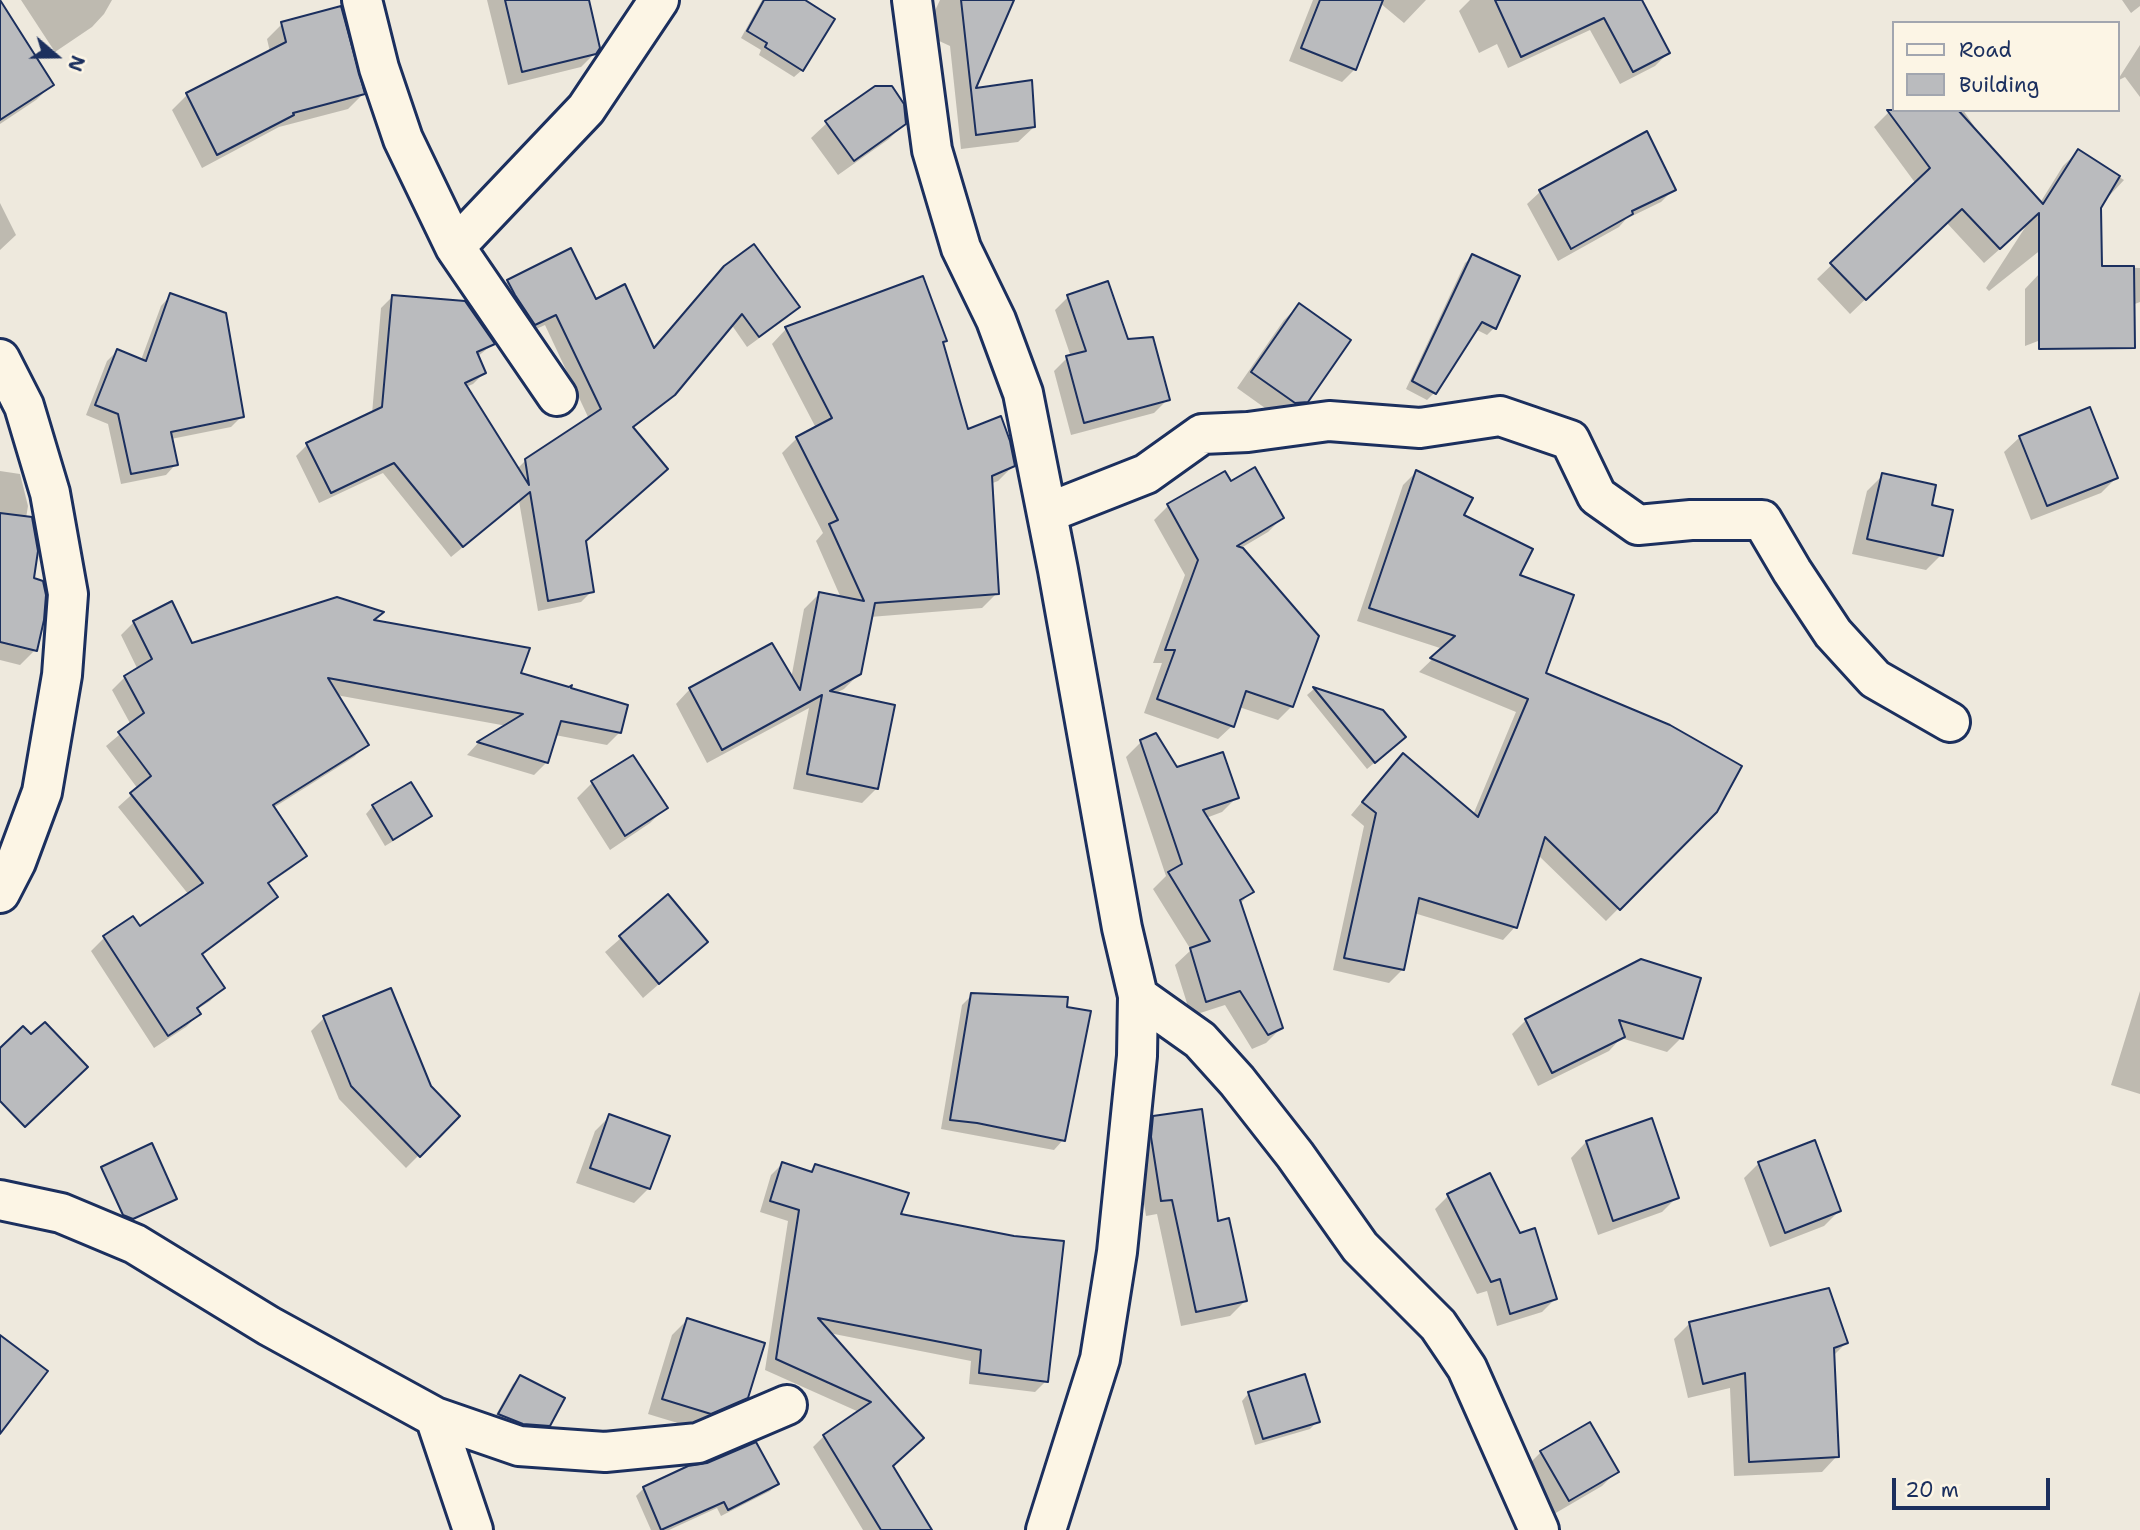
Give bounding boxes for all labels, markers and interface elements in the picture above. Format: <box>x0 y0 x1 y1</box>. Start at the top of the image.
north arrow <box>21 21 91 91</box>
legend <box>1892 21 2119 112</box>
text: Road <box>1959 36 2012 64</box>
text: N <box>62 52 91 75</box>
text: Building <box>1959 71 2039 99</box>
scale bar <box>1895 1464 2052 1508</box>
text: 20 m <box>1905 1476 1959 1504</box>

